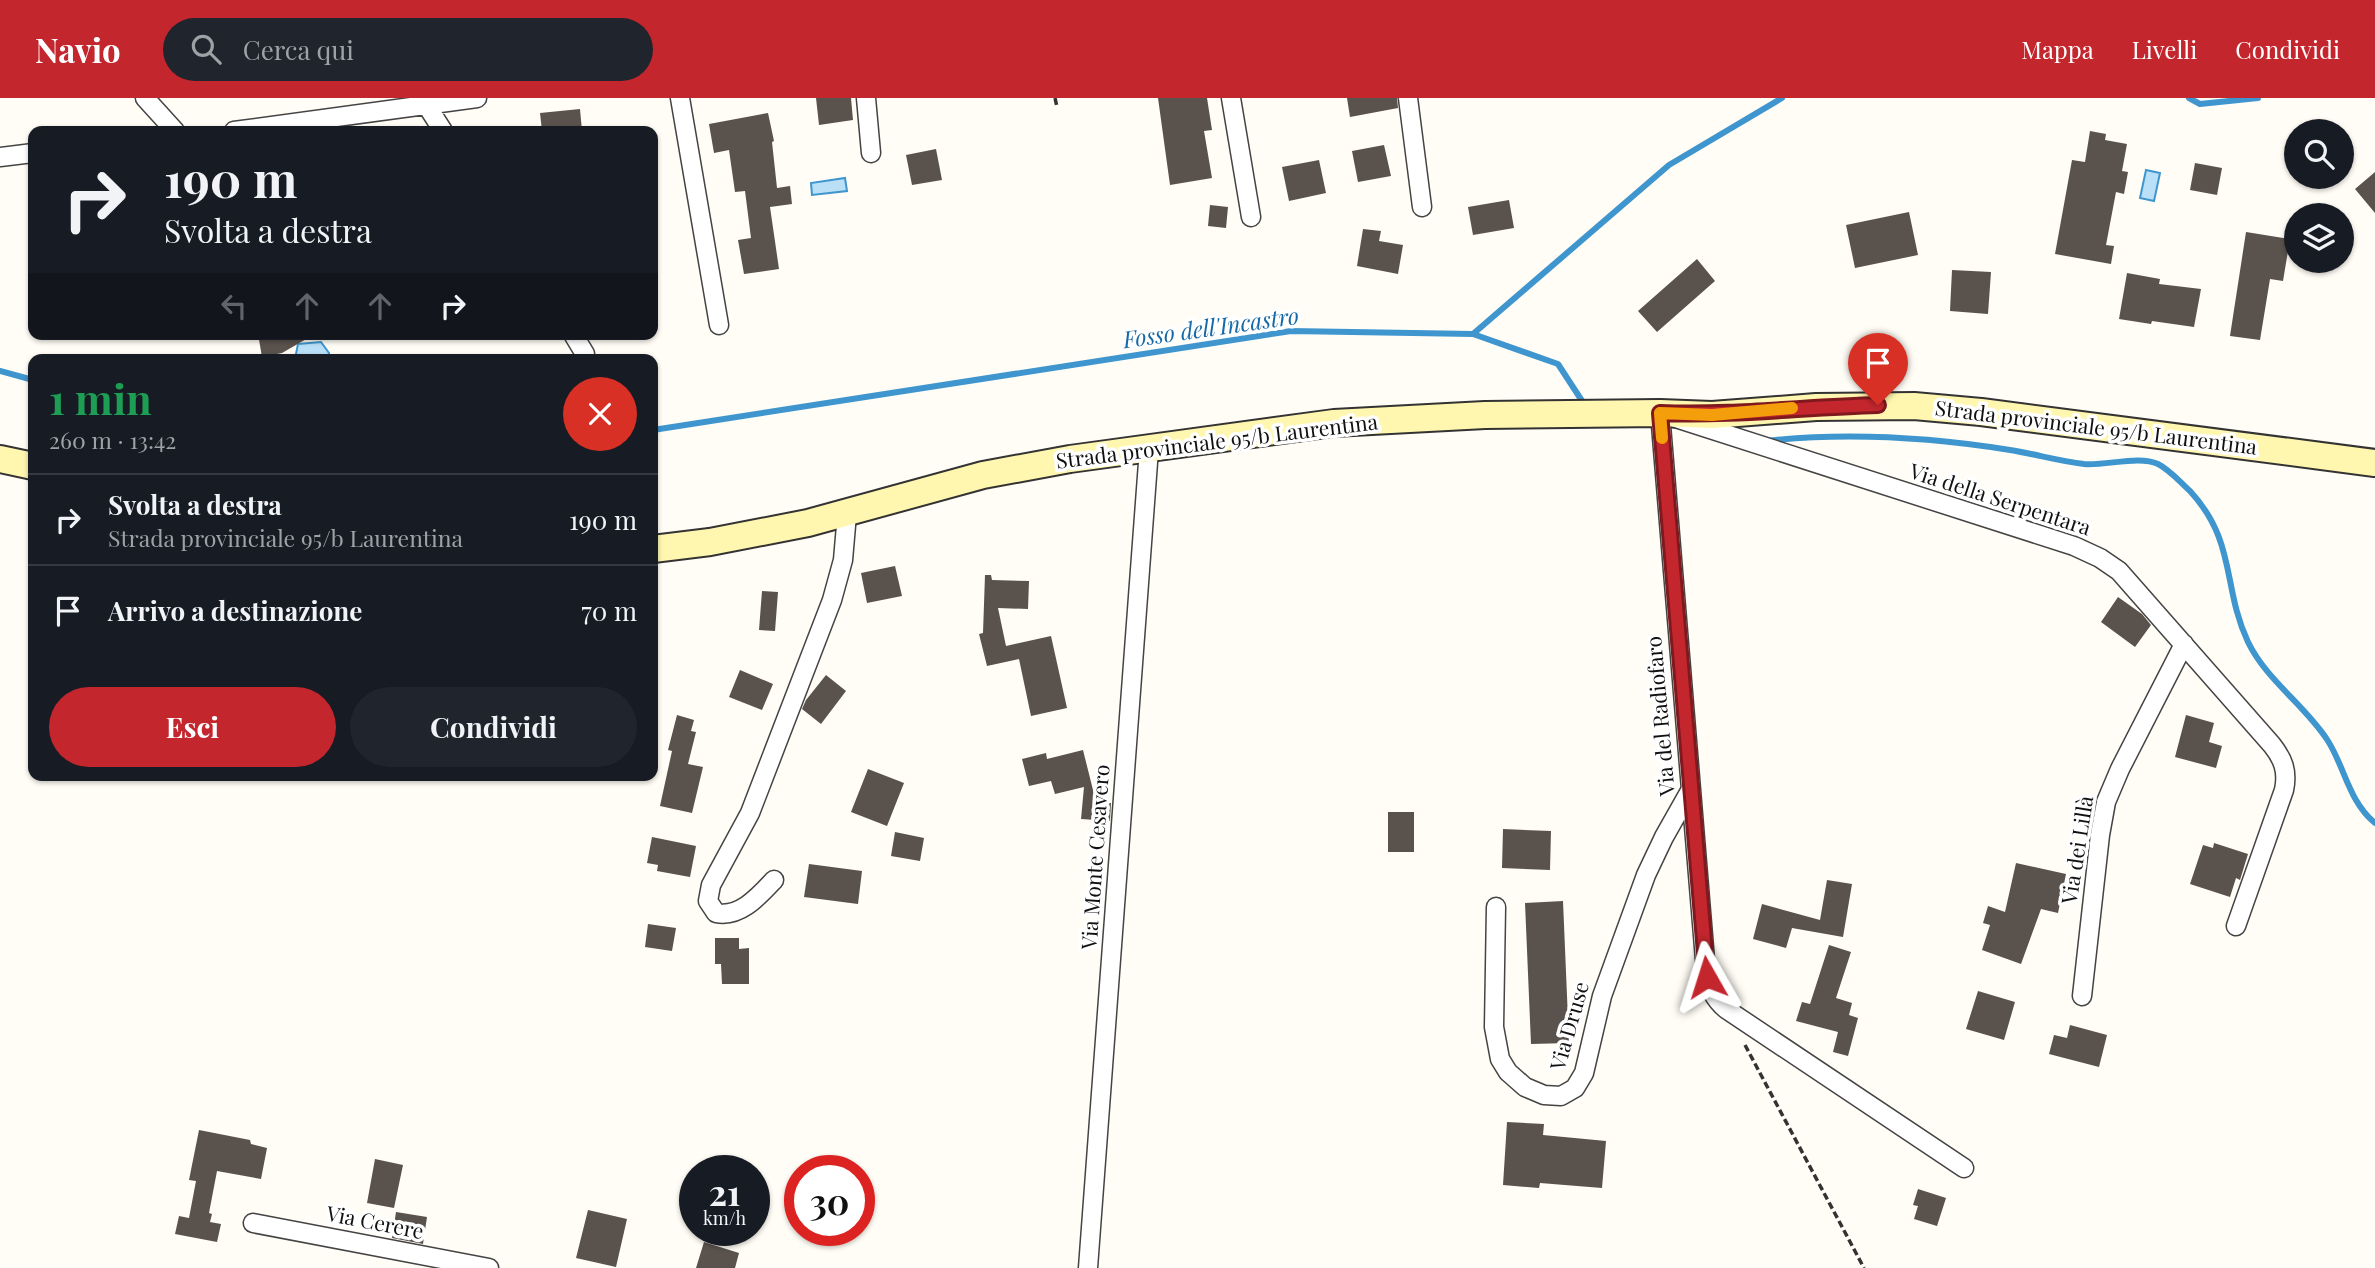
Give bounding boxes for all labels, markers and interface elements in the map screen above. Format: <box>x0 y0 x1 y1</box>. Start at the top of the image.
search box <box>163 18 653 81</box>
text: Navio <box>35 27 121 71</box>
icon: search <box>187 30 225 68</box>
text: Cerca qui <box>243 32 354 67</box>
text: Mappa <box>2021 33 2094 65</box>
text: Livelli <box>2132 33 2197 65</box>
text: Condividi <box>2235 33 2340 65</box>
map controls <box>2284 119 2354 273</box>
button: search <box>2284 119 2354 189</box>
text: 190 m <box>164 145 297 210</box>
icon: right <box>49 154 140 245</box>
button: layers <box>2284 203 2354 273</box>
text: Svolta a destra <box>164 208 372 251</box>
icon: left <box>215 287 253 325</box>
icon: ahead <box>288 287 326 325</box>
icon: ahead <box>361 287 399 325</box>
icon: right <box>434 287 472 325</box>
water label: Fosso dell'Incastro <box>1120 299 1301 354</box>
pin <box>1848 333 1908 405</box>
icon: arrive <box>1859 344 1897 382</box>
text: 1 min <box>49 370 152 426</box>
button: close <box>563 377 637 451</box>
street label: Strada provinciale 95/b Laurentina <box>1934 392 2259 460</box>
street label: Strada provinciale 95/b Laurentina <box>1054 406 1380 474</box>
text: 260 m · 13:42 <box>49 424 176 455</box>
street label: Via della Serpentara <box>1906 455 2095 541</box>
text: Svolta a destra <box>108 487 282 522</box>
icon: right <box>49 501 87 539</box>
text: 190 m <box>569 502 637 537</box>
text: Strada provinciale 95/b Laurentina <box>108 522 463 553</box>
icon: arrive <box>49 592 87 630</box>
text: Arrivo a destinazione <box>108 593 362 628</box>
text: 70 m <box>581 593 637 628</box>
street label: Via del Radiofaro <box>1638 635 1680 798</box>
button: Esci <box>49 687 336 767</box>
button: Condividi <box>350 687 637 767</box>
street label: Via Monte Cesavero <box>1074 763 1114 951</box>
street label: Via dei Lillà <box>2053 793 2098 907</box>
position arrow <box>1670 940 1744 1014</box>
street label: Via Druse <box>1542 978 1594 1074</box>
speed limit sign: 30 <box>784 1155 875 1246</box>
text: 21 <box>709 1168 740 1215</box>
street label: Via Cerere <box>323 1198 426 1244</box>
text: km/h <box>703 1206 746 1230</box>

